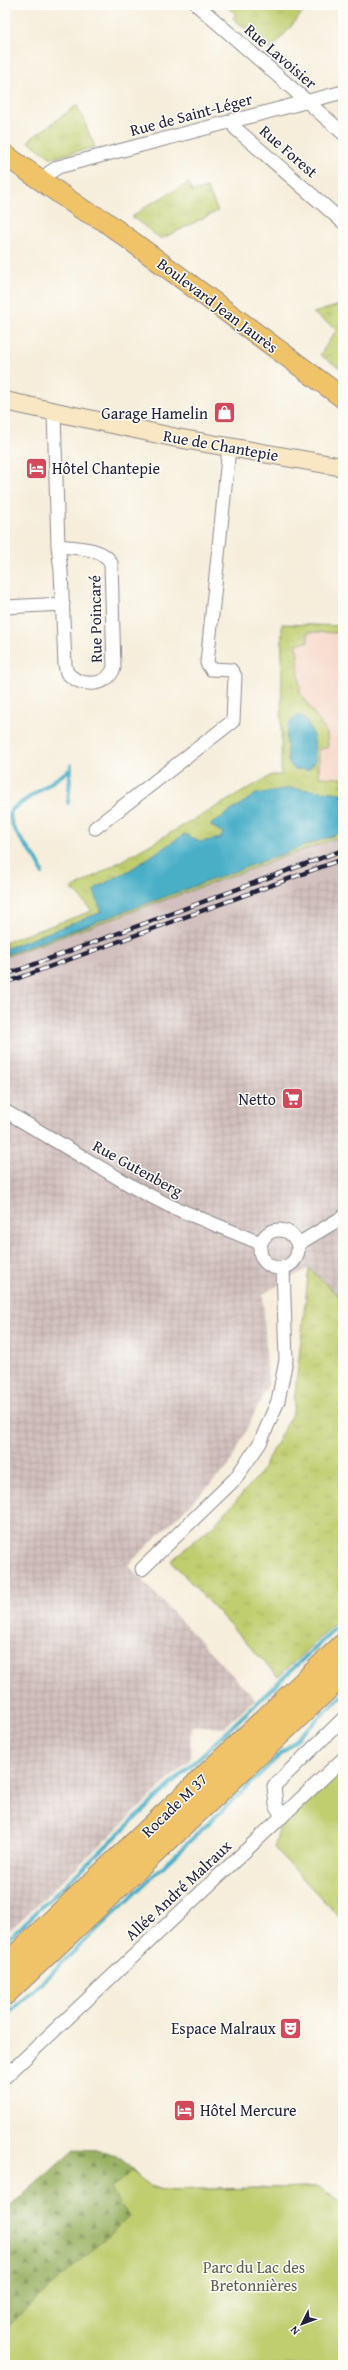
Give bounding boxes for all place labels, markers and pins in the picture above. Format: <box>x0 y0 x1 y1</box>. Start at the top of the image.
shop icon: Garage Hamelin <box>211 400 237 426</box>
place label: Garage Hamelin <box>101 401 208 425</box>
hotel icon: Hôtel Chantepie <box>23 455 49 481</box>
place label: Hôtel Chantepie <box>52 456 160 480</box>
supermarket icon: Netto <box>279 1086 305 1112</box>
place label: Netto <box>239 1087 276 1111</box>
theatre icon: Espace Malraux <box>278 2015 304 2041</box>
place label: Espace Malraux <box>171 2016 277 2040</box>
hotel icon: Hôtel Mercure <box>171 2097 197 2123</box>
place label: Hôtel Mercure <box>200 2098 297 2122</box>

